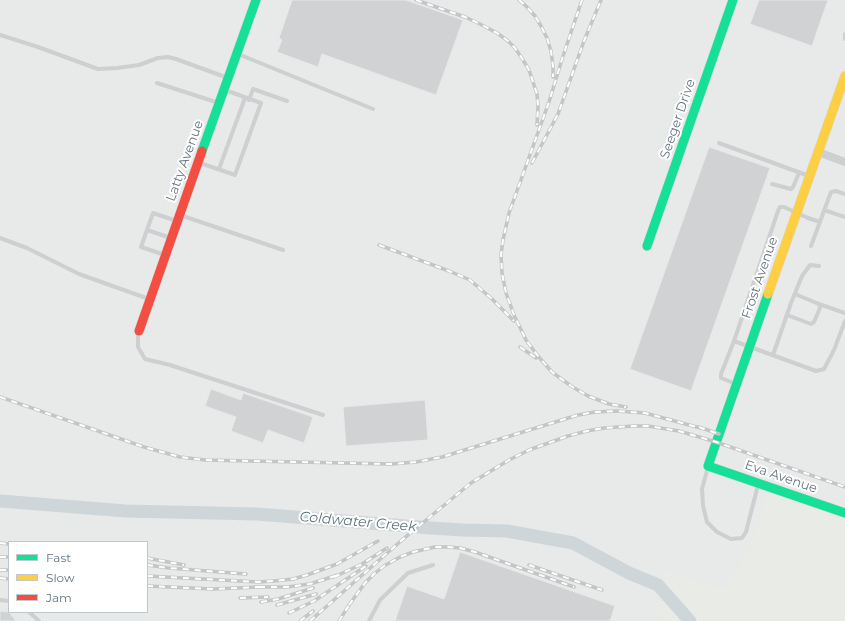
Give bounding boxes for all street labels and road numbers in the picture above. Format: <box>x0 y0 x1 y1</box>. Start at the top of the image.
street label: Seeger Drive <box>657 77 699 161</box>
street label: Latty Avenue <box>163 119 207 203</box>
street label: Frost Avenue <box>739 235 781 321</box>
street label: Eva Avenue <box>743 457 819 497</box>

